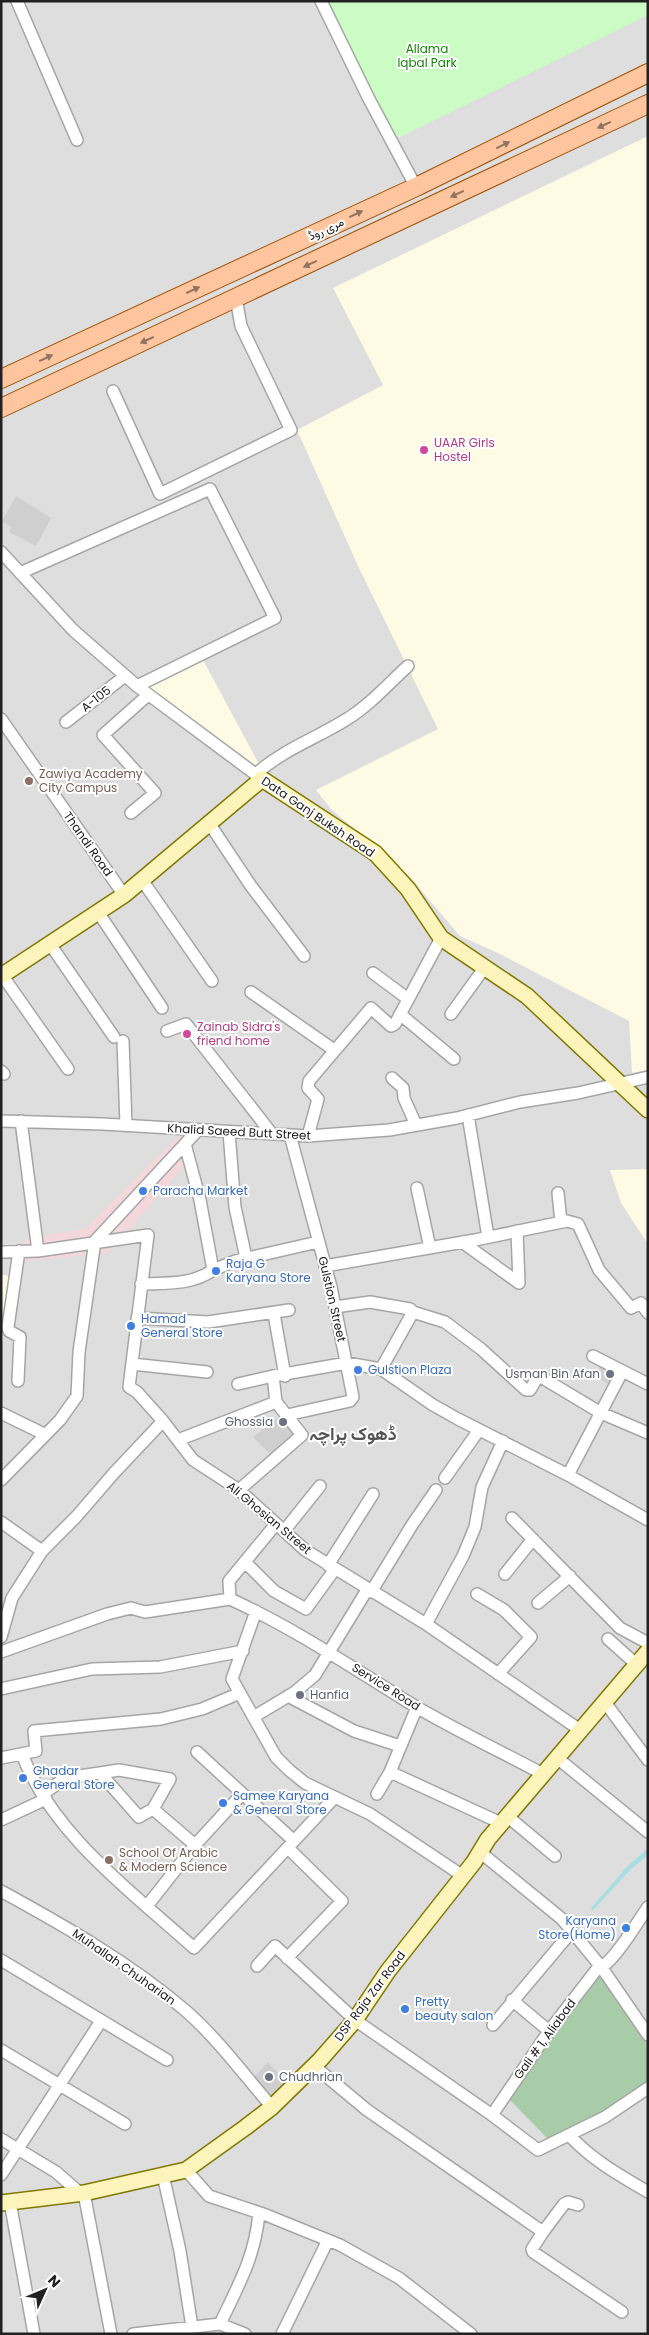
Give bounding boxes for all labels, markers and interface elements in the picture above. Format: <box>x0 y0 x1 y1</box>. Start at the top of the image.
park label: Allama Iqbal Park <box>397 40 457 71</box>
one-way arrow <box>597 121 611 129</box>
one-way arrow <box>496 140 510 148</box>
one-way arrow <box>450 191 464 199</box>
one-way arrow <box>349 210 363 218</box>
street label: مری روڈ <box>305 213 346 244</box>
one-way arrow <box>303 260 317 268</box>
one-way arrow <box>186 286 200 294</box>
one-way arrow <box>140 336 154 344</box>
one-way arrow <box>38 354 53 363</box>
place label: UAAR Girls Hostel <box>434 434 495 465</box>
marker: UAAR Girls Hostel <box>418 444 430 456</box>
street label: A-105 <box>77 682 114 716</box>
place label: Zawiya Academy City Campus <box>39 765 143 796</box>
street label: Data Ganj Buksh Road <box>258 772 378 861</box>
marker: Zawiya Academy City Campus <box>23 775 35 787</box>
street label: Thandi Road <box>60 808 117 879</box>
place label: Zainab Sidra's friend home <box>197 1018 281 1049</box>
marker: Zainab Sidra's friend home <box>181 1028 193 1040</box>
street label: Khalid Saeed Butt Street <box>167 1119 311 1144</box>
place label: Paracha Market <box>153 1182 248 1199</box>
marker: Paracha Market <box>137 1185 149 1197</box>
street label: Gulstion Street <box>314 1254 351 1343</box>
place label: Raja G Karyana Store <box>226 1255 311 1286</box>
marker: Raja G Karyana Store <box>210 1265 222 1277</box>
place label: Hamad General Store <box>141 1310 223 1341</box>
marker: Hamad General Store <box>125 1320 137 1332</box>
place label: Gulstion Plaza <box>368 1361 452 1378</box>
marker: Gulstion Plaza <box>352 1364 364 1376</box>
place label: Usman Bin Afan <box>505 1365 600 1382</box>
marker: Usman Bin Afan <box>604 1368 616 1380</box>
place label: Ghossia <box>225 1413 273 1430</box>
marker: Ghossia <box>277 1416 289 1428</box>
district label: ڈھوک پراچہ <box>309 1421 397 1446</box>
street label: Ali Ghosian Street <box>224 1477 315 1558</box>
street label: Service Road <box>349 1659 424 1714</box>
place label: Hanfia <box>310 1686 349 1703</box>
marker: Hanfia <box>294 1689 306 1701</box>
place label: Ghadar General Store <box>33 1762 115 1793</box>
marker: Ghadar General Store <box>17 1772 29 1784</box>
place label: Samee Karyana & General Store <box>233 1787 329 1818</box>
marker: Samee Karyana & General Store <box>217 1797 229 1809</box>
place label: School Of Arabic & Modern Science <box>119 1844 227 1875</box>
marker: School Of Arabic & Modern Science <box>103 1854 115 1866</box>
place label: Karyana Store(Home) <box>538 1912 616 1943</box>
marker: Karyana Store(Home) <box>620 1922 632 1934</box>
street label: Muhallah Chuharian <box>69 1925 179 2009</box>
street label: DSP Raja Zar Road <box>330 1947 409 2044</box>
place label: Pretty beauty salon <box>415 1993 493 2024</box>
street label: Gali # 1, Aliabad <box>510 1995 580 2082</box>
marker: Pretty beauty salon <box>399 2003 411 2015</box>
place label: Chudhrian <box>279 2068 343 2085</box>
marker: Chudhrian <box>263 2071 275 2083</box>
north arrow <box>20 2265 70 2315</box>
text: N <box>44 2270 65 2292</box>

